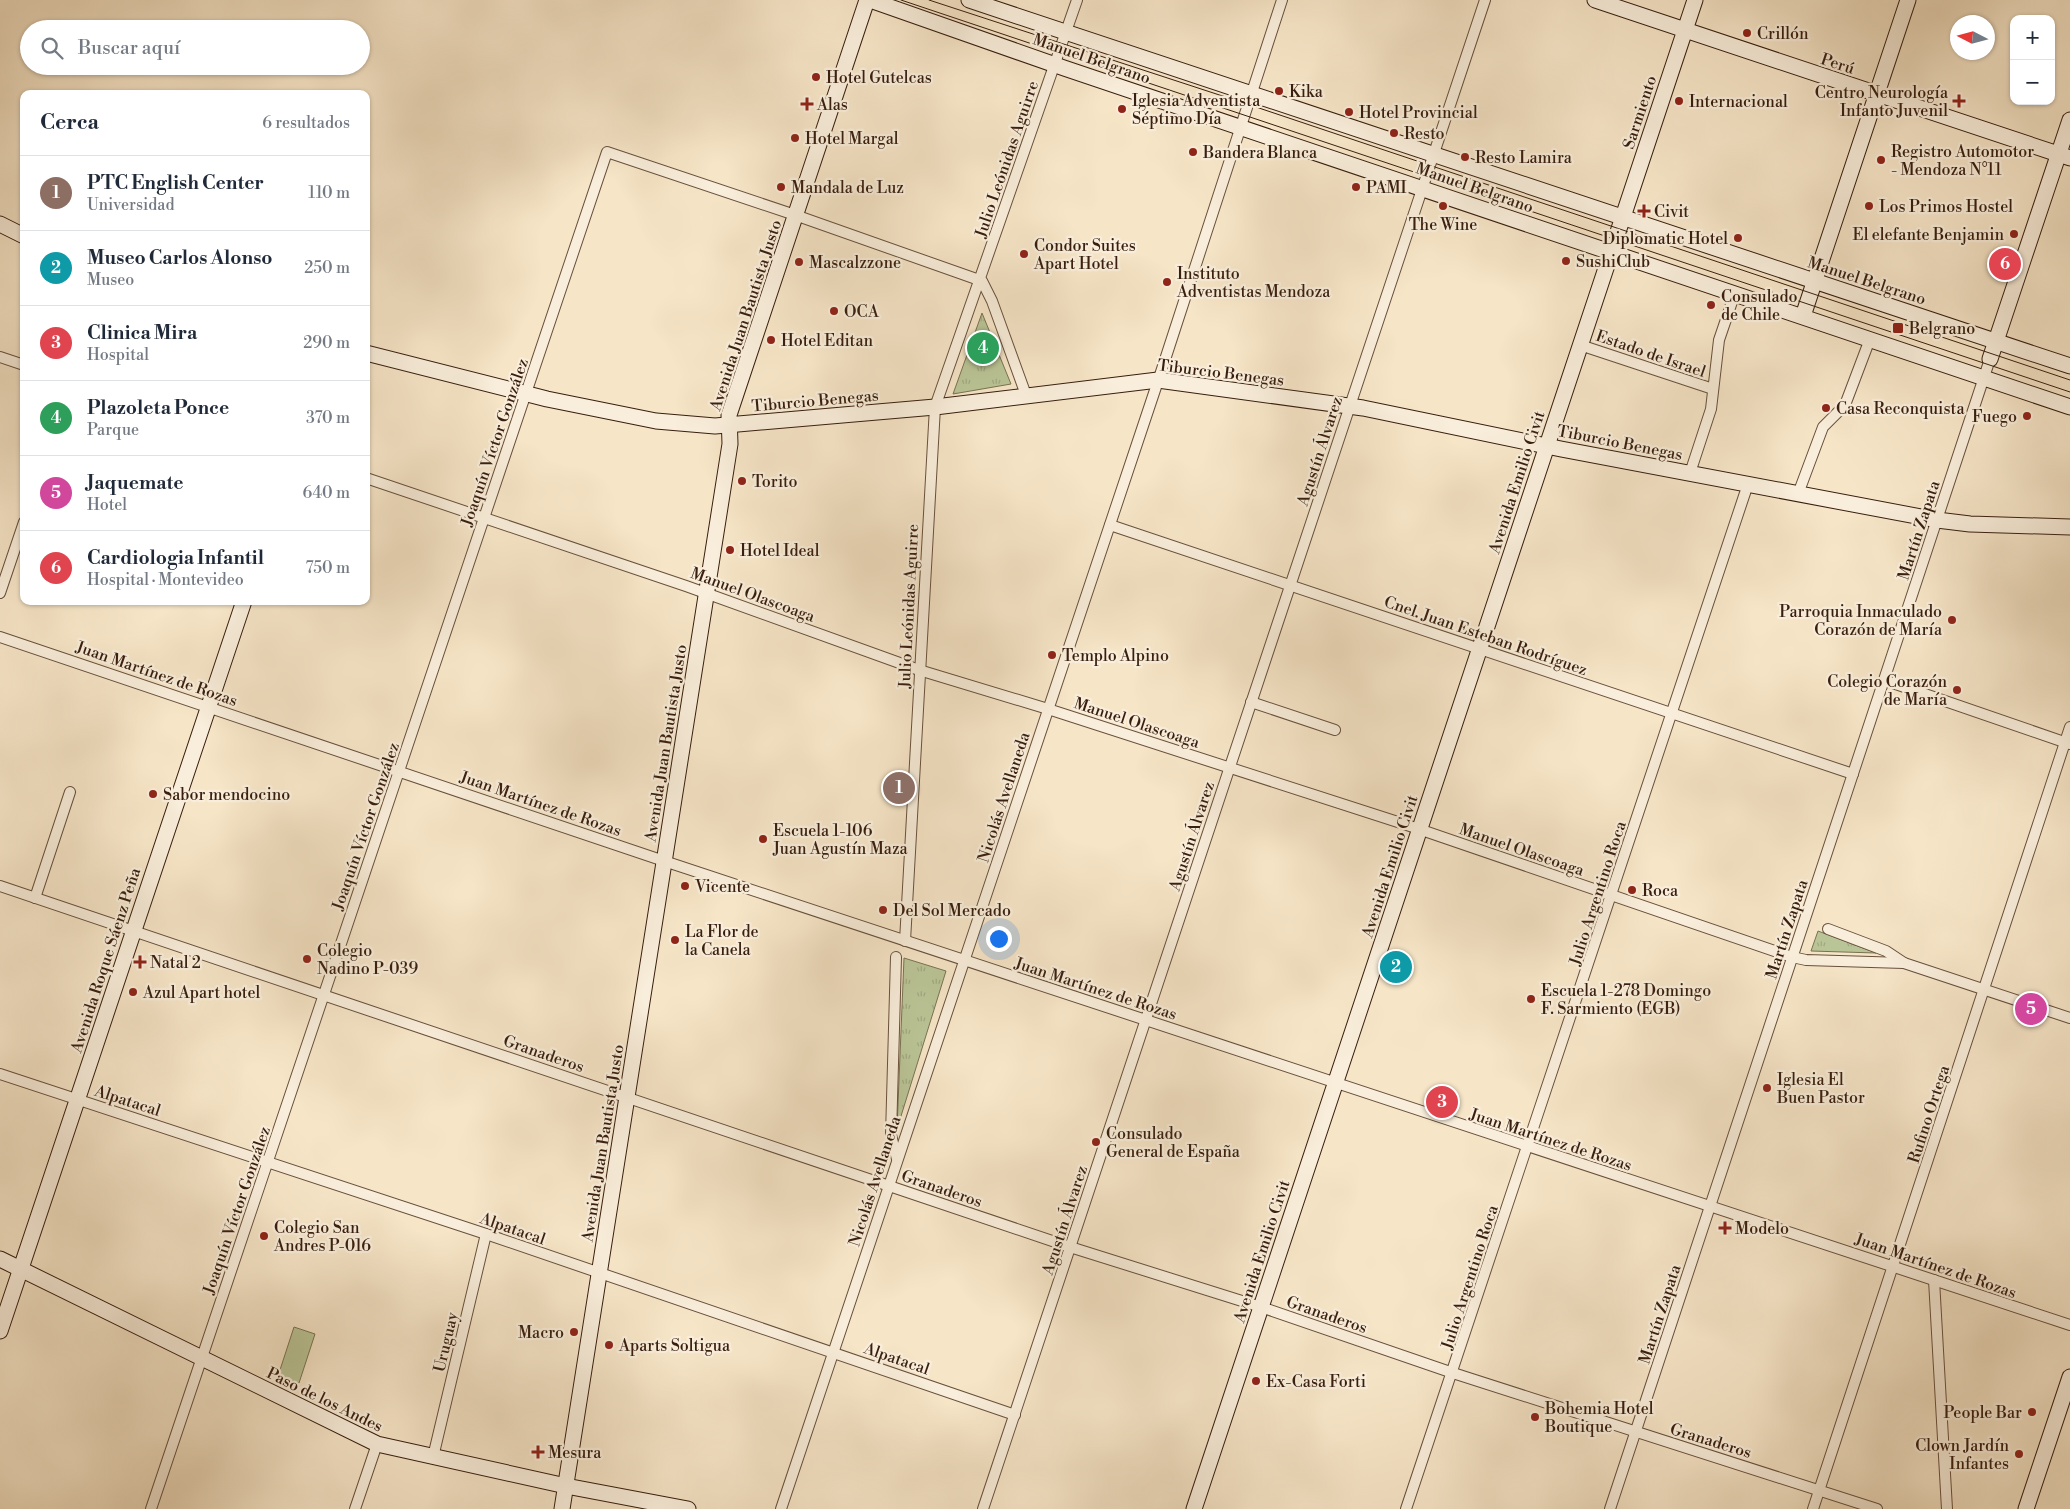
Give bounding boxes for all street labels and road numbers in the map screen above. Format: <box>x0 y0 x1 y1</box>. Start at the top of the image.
street label: Manuel Belgrano <box>1030 29 1153 88</box>
street label: Perú <box>1818 49 1857 79</box>
street label: Sarmiento <box>1619 73 1661 151</box>
street label: Julio Leónidas Aguirre <box>970 78 1043 241</box>
street label: Manuel Belgrano <box>1413 158 1536 217</box>
street label: Avenida Juan Bautista Justo <box>705 217 786 414</box>
street label: Manuel Belgrano <box>1805 252 1928 310</box>
street label: Estado de Israel <box>1593 326 1708 382</box>
street label: Tiburcio Benegas <box>1156 355 1285 391</box>
street label: Joaquín Víctor González <box>456 356 533 530</box>
street label: Tiburcio Benegas <box>751 385 879 417</box>
street label: Agustín Álvarez <box>1291 393 1347 510</box>
street label: Avenida Emilio Civit <box>1484 408 1550 557</box>
street label: Tiburcio Benegas <box>1555 421 1684 465</box>
street label: Martín Zapata <box>1893 477 1945 582</box>
street label: Julio Leónidas Aguirre <box>895 523 923 690</box>
street label: Manuel Olascoaga <box>688 563 818 627</box>
street label: Cnel. Juan Esteban Rodríguez <box>1381 592 1590 680</box>
street label: Juan Martínez de Rozas <box>72 637 240 711</box>
street label: Avenida Juan Bautista Justo <box>640 643 691 844</box>
street label: Manuel Olascoaga <box>1071 693 1203 753</box>
street label: Nicolás Avellaneda <box>973 729 1035 865</box>
street label: Joaquín Víctor González <box>327 740 404 914</box>
street label: Juan Martínez de Rozas <box>456 767 624 841</box>
street label: Agustín Álvarez <box>1163 778 1219 895</box>
street label: Avenida Emilio Civit <box>1357 792 1423 941</box>
street label: Julio Argentino Roca <box>1565 818 1631 969</box>
street label: Manuel Olascoaga <box>1457 819 1588 881</box>
street label: Avenida Roque Sáenz Peña <box>66 865 146 1056</box>
street label: Martín Zapata <box>1761 876 1813 981</box>
street label: Juan Martínez de Rozas <box>1011 953 1179 1025</box>
street label: Granaderos <box>501 1031 587 1077</box>
street label: Avenida Juan Bautista Justo <box>577 1043 628 1244</box>
street label: Rufino Ortega <box>1904 1062 1954 1166</box>
street label: Alpatacal <box>91 1081 163 1121</box>
street label: Juan Martínez de Rozas <box>1466 1104 1634 1176</box>
street label: Nicolás Avellaneda <box>844 1113 906 1249</box>
street label: Joaquín Víctor González <box>198 1124 275 1298</box>
street label: Agustín Álvarez <box>1036 1162 1092 1279</box>
street label: Granaderos <box>899 1166 985 1212</box>
street label: Avenida Emilio Civit <box>1229 1177 1295 1326</box>
street label: Julio Argentino Roca <box>1437 1202 1503 1353</box>
street label: Alpatacal <box>476 1208 548 1250</box>
street label: Juan Martínez de Rozas <box>1851 1229 2019 1303</box>
street label: Martín Zapata <box>1634 1261 1686 1366</box>
street label: Granaderos <box>1284 1292 1370 1338</box>
street label: Uruguay <box>429 1310 463 1374</box>
street label: Alpatacal <box>860 1338 932 1380</box>
street label: Paso de los Andes <box>263 1363 386 1437</box>
street label: Granaderos <box>1667 1419 1754 1463</box>

